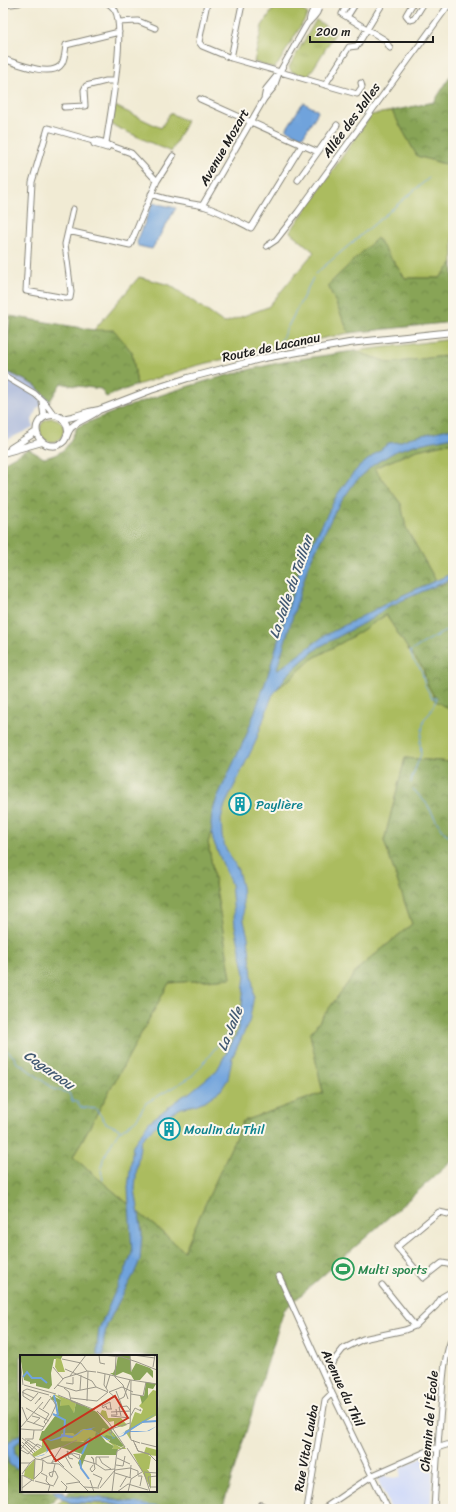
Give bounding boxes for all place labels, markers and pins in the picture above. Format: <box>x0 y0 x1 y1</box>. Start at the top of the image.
building icon: Paylière <box>227 791 253 817</box>
place label: Paylière <box>256 793 303 816</box>
building icon: Moulin du Thil <box>156 1116 182 1142</box>
place label: Moulin du Thil <box>184 1118 265 1141</box>
sports icon: Multi sports <box>330 1256 356 1282</box>
place label: Multi sports <box>358 1258 428 1281</box>

